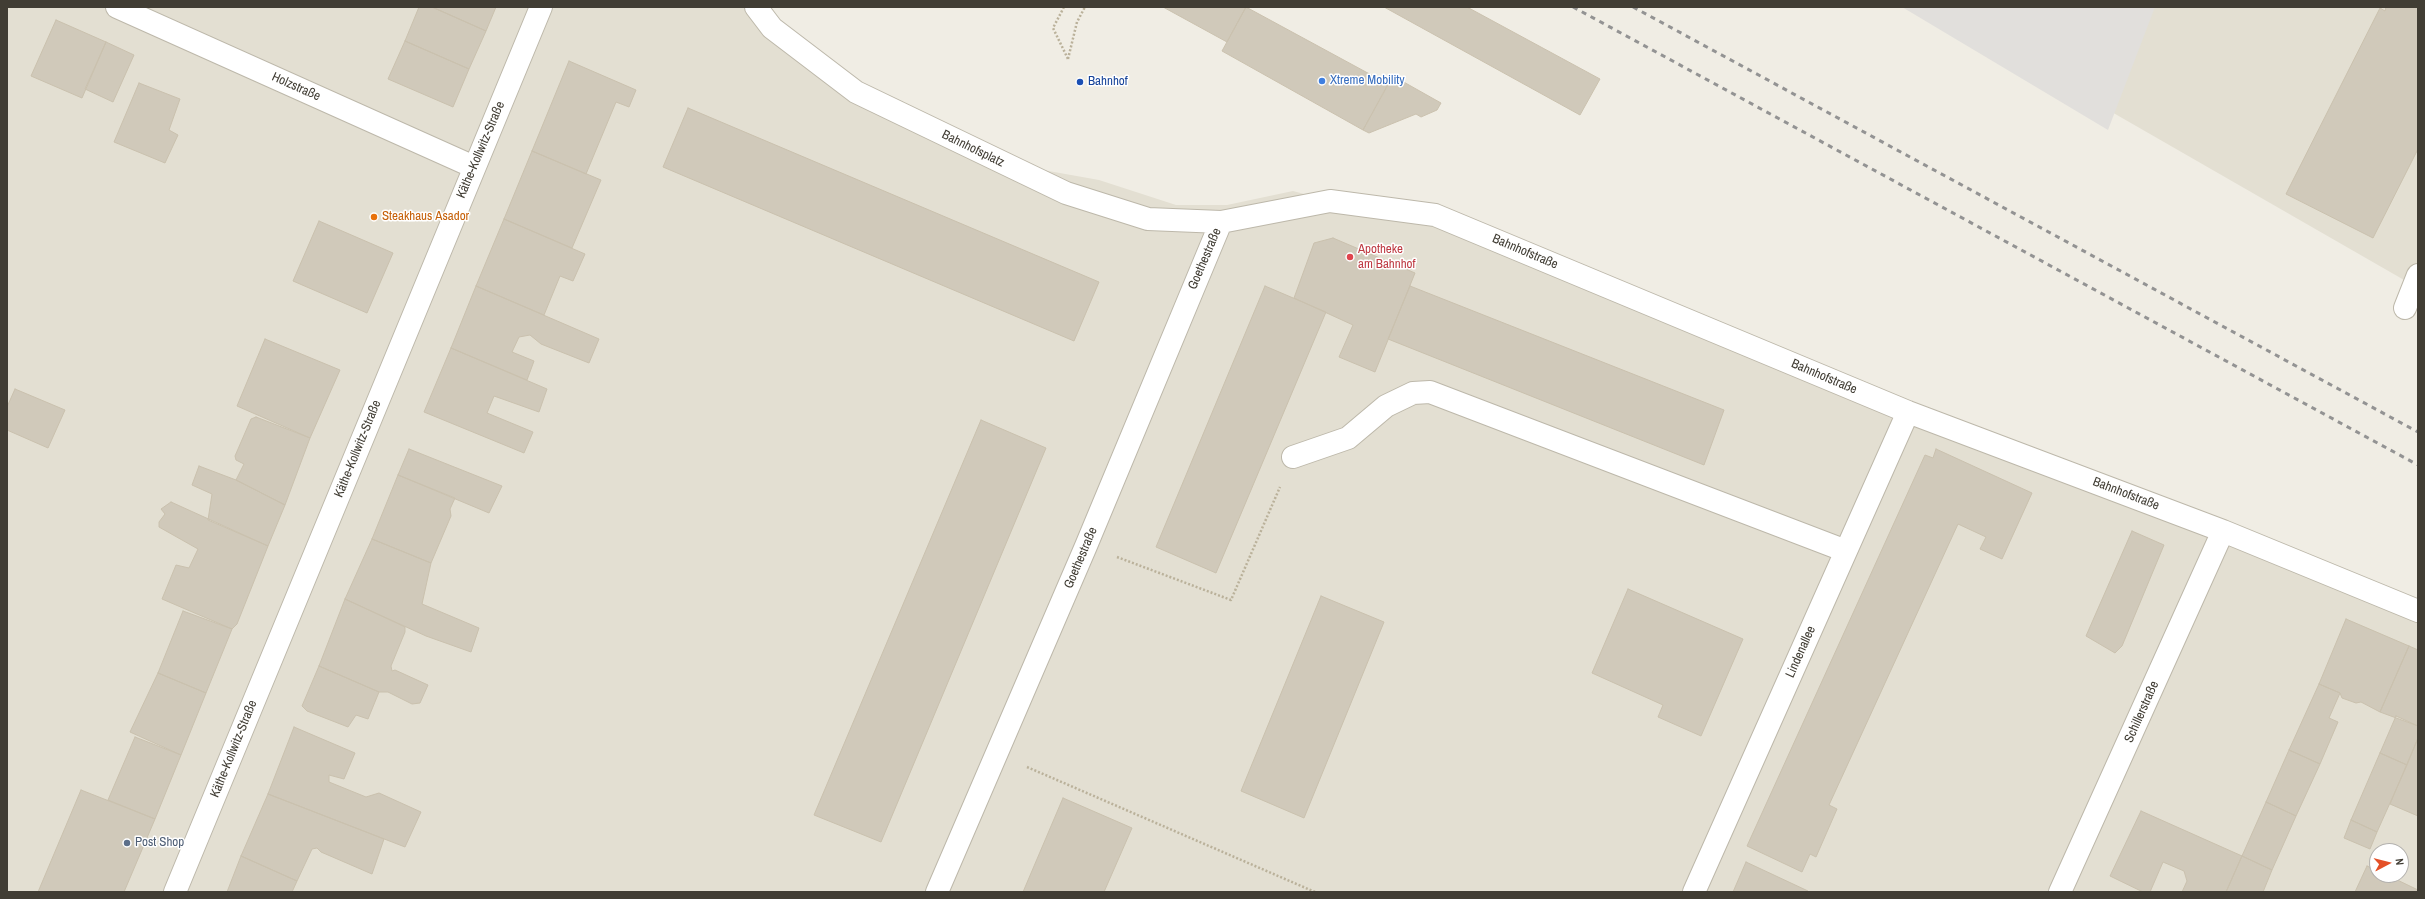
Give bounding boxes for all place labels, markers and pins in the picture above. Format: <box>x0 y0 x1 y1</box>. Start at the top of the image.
place label: Xtreme Mobility <box>1330 73 1405 89</box>
place label: Bahnhof <box>1088 74 1128 90</box>
marker: Xtreme Mobility <box>1317 76 1327 86</box>
marker: Bahnhof <box>1075 77 1085 87</box>
place label: Steakhaus Asador <box>382 209 469 225</box>
marker: Steakhaus Asador <box>369 212 379 222</box>
place label: Apotheke am Bahnhof <box>1358 242 1415 273</box>
marker: Apotheke am Bahnhof <box>1345 252 1355 262</box>
place label: Post Shop <box>135 835 184 851</box>
marker: Post Shop <box>122 838 132 848</box>

